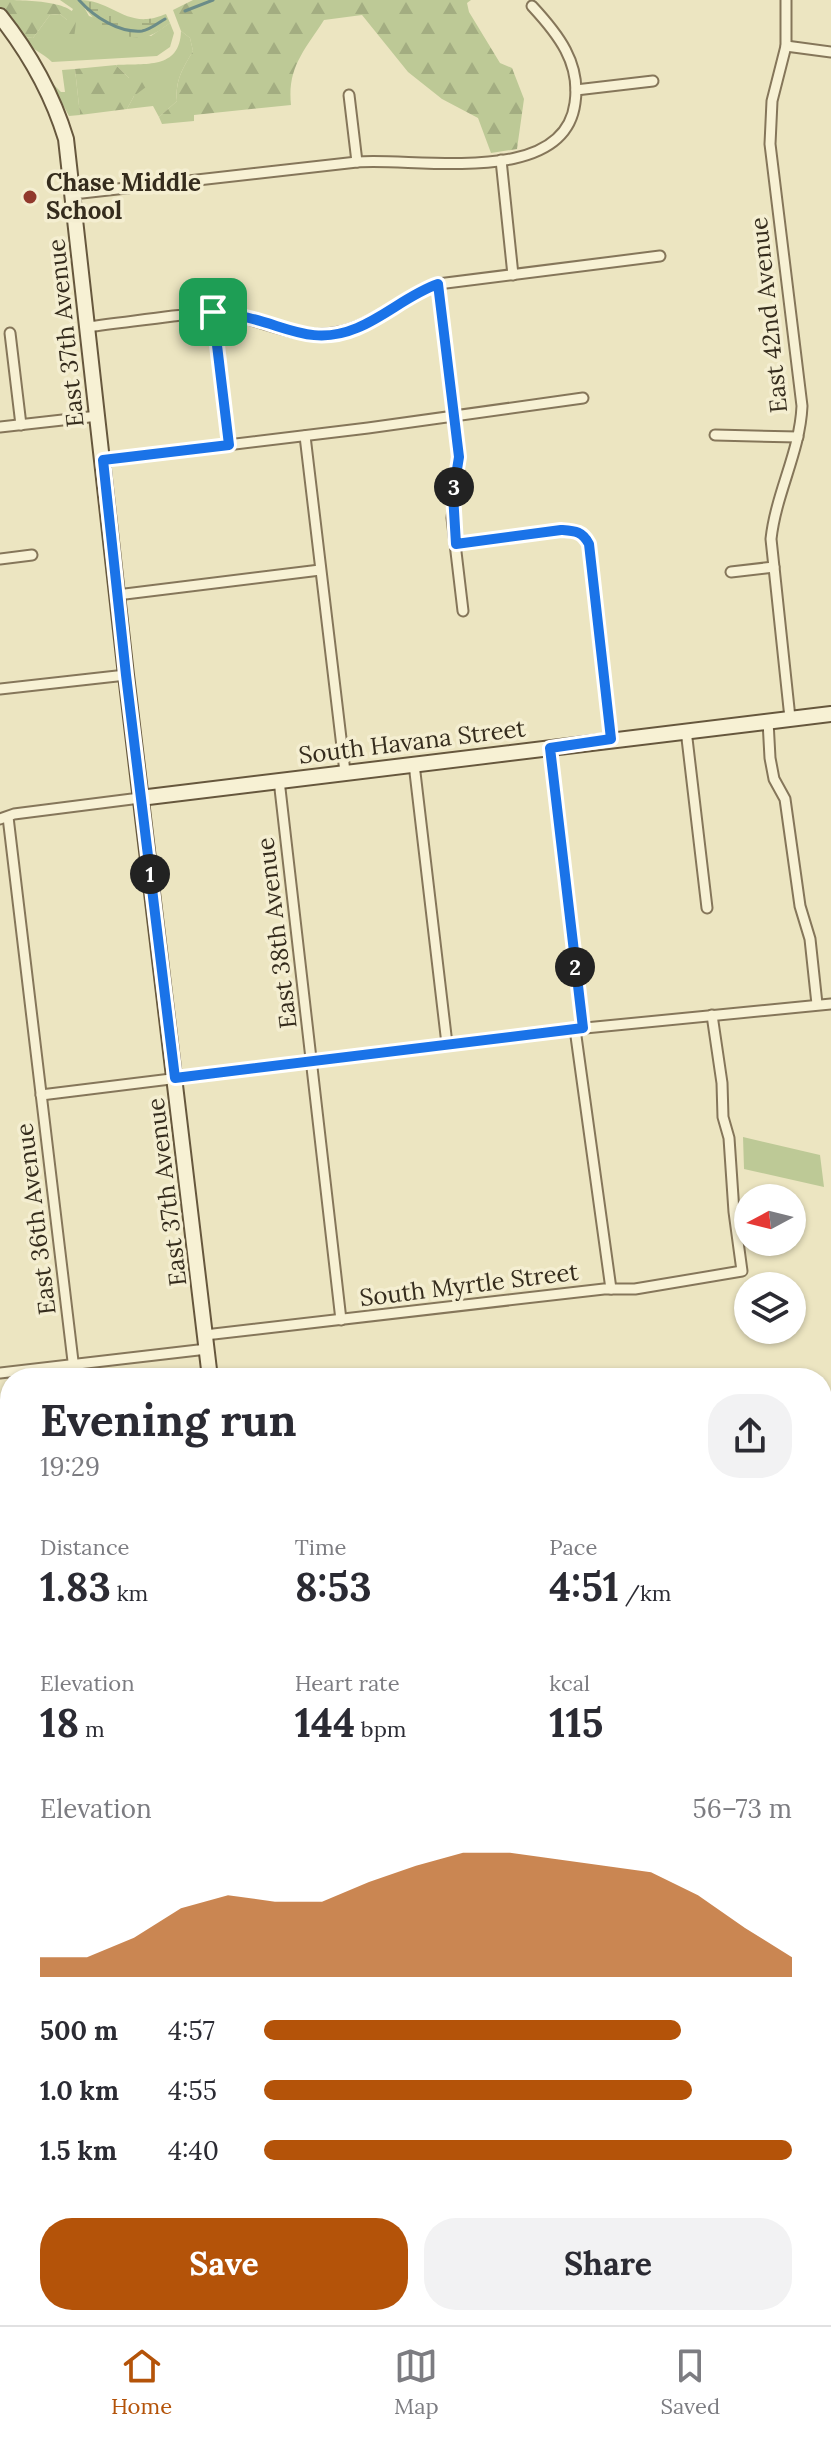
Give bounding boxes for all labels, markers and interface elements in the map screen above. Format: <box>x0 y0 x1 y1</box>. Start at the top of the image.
place label: Chase Middle School <box>46 167 201 226</box>
marker: Chase Middle School <box>21 188 39 206</box>
street label: East 42nd Avenue <box>743 216 794 414</box>
street label: East 37th Avenue <box>40 237 91 429</box>
pin <box>179 278 247 346</box>
icon: arrive <box>191 290 235 334</box>
pin: 3 <box>434 467 474 507</box>
text: 3 <box>448 473 460 501</box>
street label: South Havana Street <box>297 712 528 771</box>
street label: East 38th Avenue <box>249 836 304 1030</box>
pin: 1 <box>130 854 170 894</box>
text: 1 <box>146 860 154 888</box>
pin: 2 <box>555 947 595 987</box>
text: 2 <box>569 953 581 981</box>
street label: East 37th Avenue <box>140 1096 193 1288</box>
street label: East 36th Avenue <box>8 1122 63 1317</box>
north arrow <box>734 1184 806 1256</box>
map controls <box>734 1184 806 1344</box>
street label: South Myrtle Street <box>358 1256 581 1313</box>
button: layers <box>734 1272 806 1344</box>
text: Evening run <box>40 1392 297 1448</box>
button: share <box>708 1394 792 1478</box>
text: 19:29 <box>40 1450 100 1483</box>
text: Distance <box>40 1533 130 1561</box>
text: Time <box>295 1533 347 1561</box>
text: Pace <box>549 1533 597 1561</box>
text: 1.83 <box>40 1561 111 1612</box>
text: 8:53 <box>295 1561 372 1612</box>
text: 4:51 <box>549 1561 619 1612</box>
text: km <box>111 1579 148 1607</box>
text: /km <box>619 1579 672 1607</box>
text: Elevation <box>40 1669 135 1697</box>
text: Heart rate <box>295 1669 400 1697</box>
text: kcal <box>549 1669 590 1697</box>
text: 18 <box>40 1697 79 1748</box>
text: 144 <box>295 1697 355 1748</box>
text: 115 <box>549 1697 603 1748</box>
text: m <box>79 1715 105 1743</box>
text: bpm <box>355 1715 406 1743</box>
text: Elevation <box>40 1792 152 1825</box>
text: 56–73 m <box>692 1792 792 1825</box>
text: 500 m <box>40 2014 118 2047</box>
text: 4:57 <box>168 2014 215 2047</box>
text: 1.0 km <box>40 2074 119 2107</box>
text: 4:55 <box>168 2074 217 2107</box>
text: 1.5 km <box>40 2134 117 2167</box>
text: 4:40 <box>168 2134 219 2167</box>
button: Save <box>40 2218 408 2310</box>
button: Share <box>424 2218 792 2310</box>
tab: Home <box>111 2344 172 2420</box>
tab: Map <box>394 2344 439 2420</box>
tab: Saved <box>661 2344 720 2420</box>

